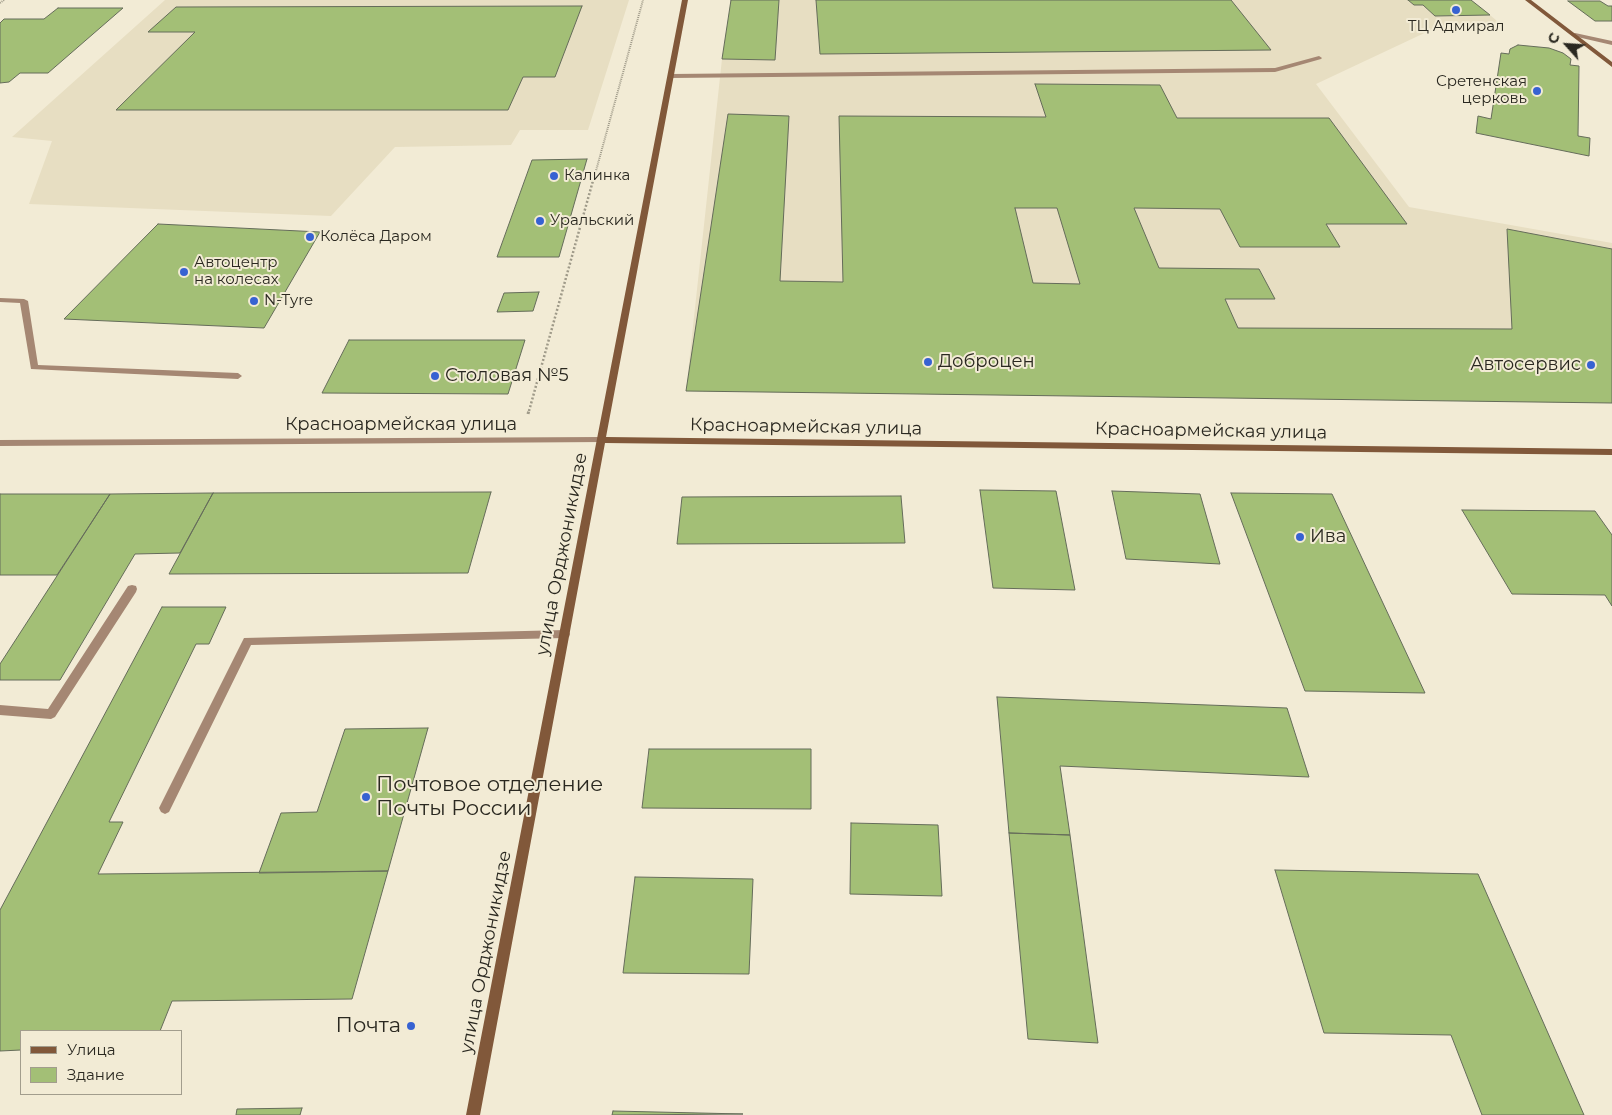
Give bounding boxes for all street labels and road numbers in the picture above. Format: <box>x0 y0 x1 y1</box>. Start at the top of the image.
street label: Красноармейская улица <box>285 414 517 436</box>
street label: Красноармейская улица <box>690 414 922 440</box>
street label: Красноармейская улица <box>1095 418 1327 444</box>
street label: улица Орджоникидзе <box>532 451 592 657</box>
street label: улица Орджоникидзе <box>456 849 516 1055</box>

